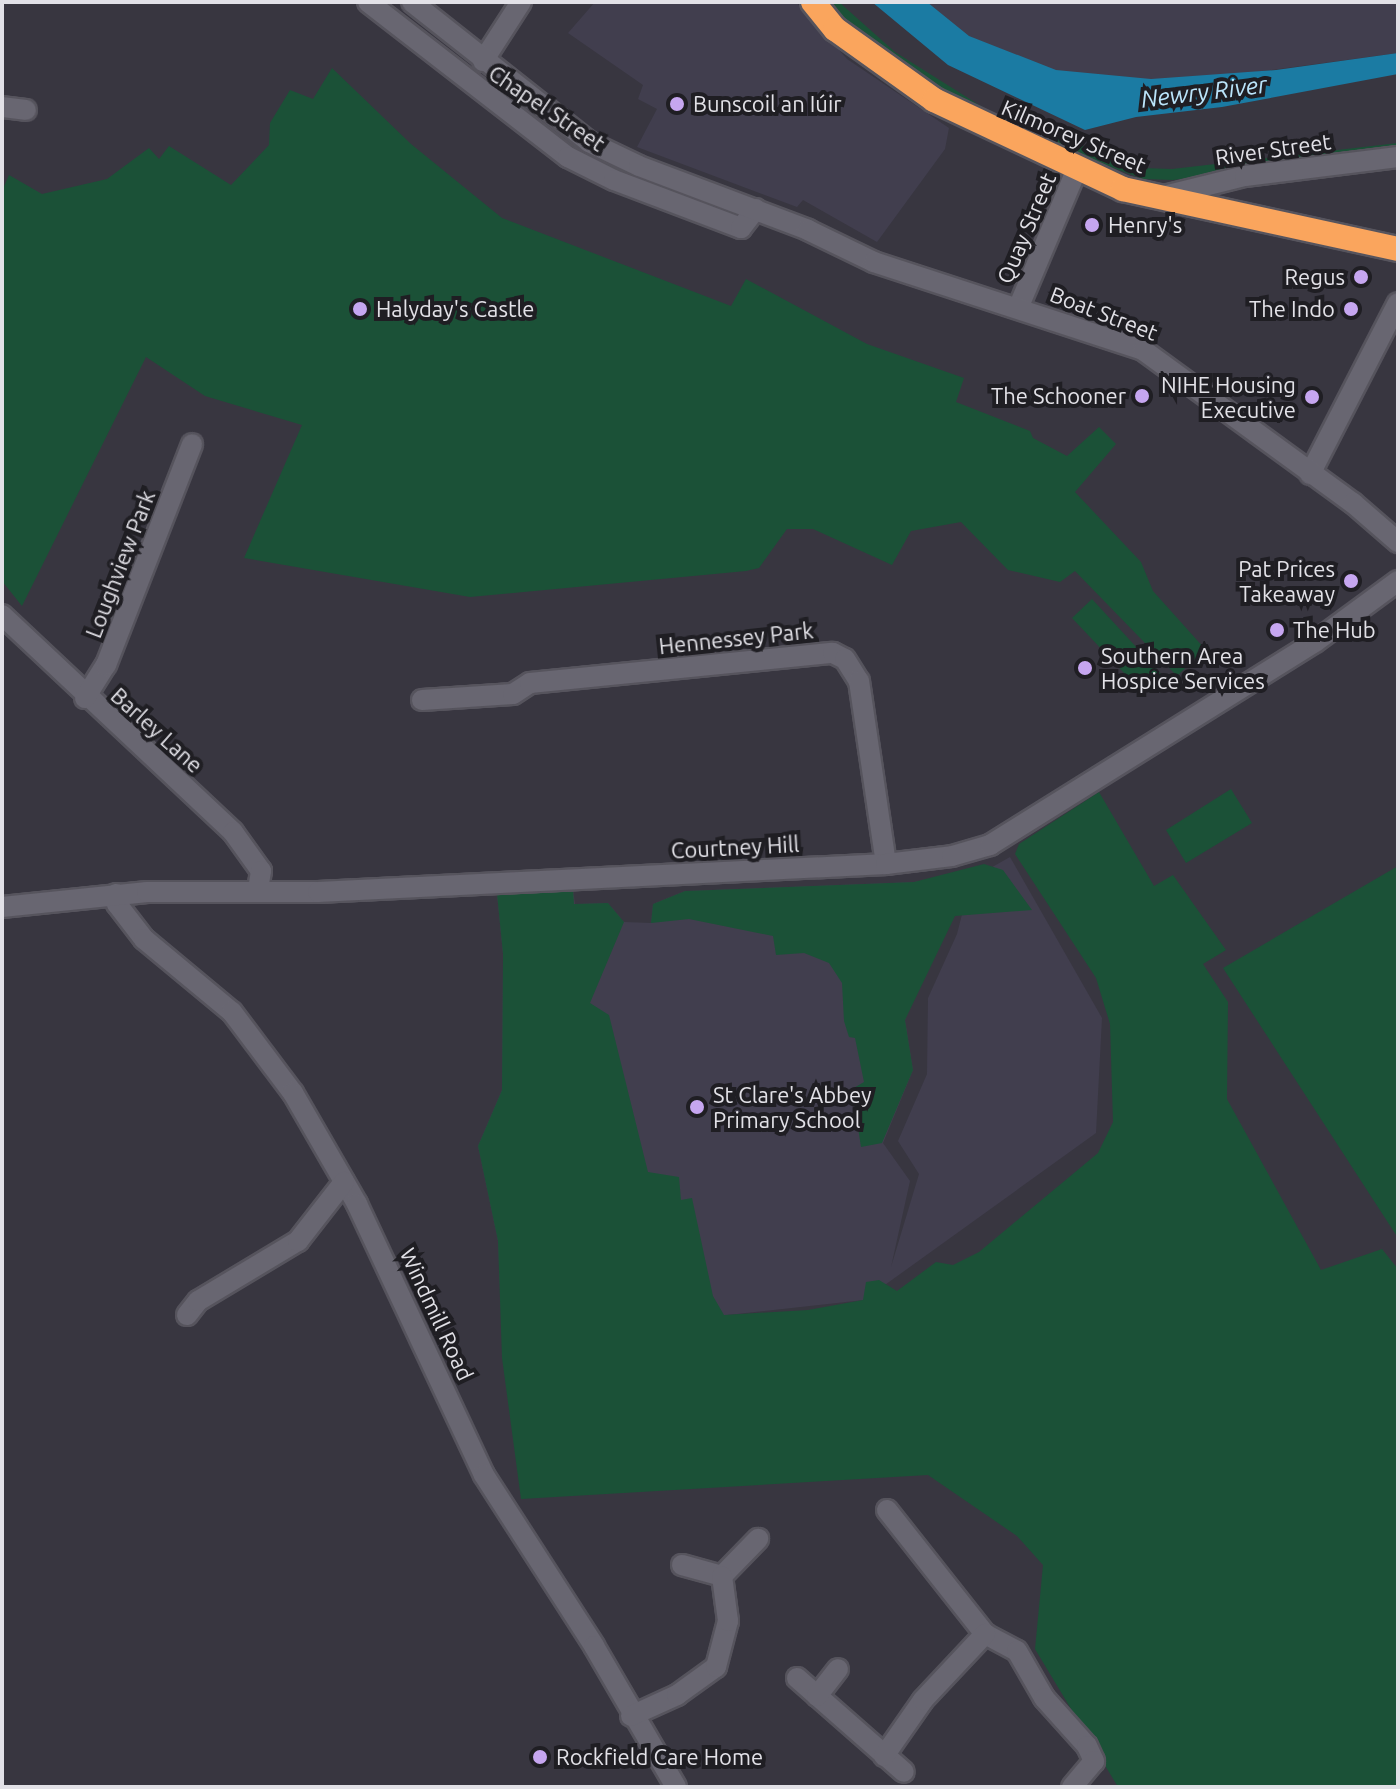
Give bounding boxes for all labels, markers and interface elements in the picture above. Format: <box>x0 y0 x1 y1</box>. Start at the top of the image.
street label: Chapel Street <box>484 59 610 157</box>
water label: Newry River <box>1139 70 1269 114</box>
place label: Bunscoil an Iúir <box>693 91 842 117</box>
street label: Kilmorey Street <box>998 94 1150 178</box>
marker: Bunscoil an Iúir <box>668 95 686 113</box>
street label: River Street <box>1213 128 1333 170</box>
street label: Quay Street <box>991 169 1061 287</box>
place label: Henry's <box>1108 212 1182 238</box>
marker: Henry's <box>1083 216 1101 234</box>
place label: Regus <box>1284 264 1345 290</box>
marker: Regus <box>1352 268 1370 286</box>
street label: Boat Street <box>1046 280 1162 346</box>
place label: Halyday's Castle <box>376 296 535 322</box>
place label: The Indo <box>1249 296 1335 322</box>
marker: Halyday's Castle <box>351 300 369 318</box>
marker: The Indo <box>1342 300 1360 318</box>
place label: NIHE Housing Executive <box>1161 371 1296 422</box>
place label: The Schooner <box>991 383 1126 409</box>
marker: The Schooner <box>1133 387 1151 405</box>
marker: NIHE Housing Executive <box>1303 388 1321 406</box>
street label: Loughview Park <box>80 487 160 641</box>
place label: Pat Prices Takeaway <box>1238 555 1335 606</box>
marker: Pat Prices Takeaway <box>1342 572 1360 590</box>
street label: Hennessey Park <box>657 617 815 659</box>
place label: The Hub <box>1293 617 1376 643</box>
marker: The Hub <box>1268 621 1286 639</box>
place label: Southern Area Hospice Services <box>1101 642 1265 694</box>
marker: Southern Area Hospice Services <box>1076 659 1094 677</box>
street label: Barley Lane <box>106 682 208 778</box>
street label: Courtney Hill <box>670 830 800 864</box>
place label: St Clare's Abbey Primary School <box>713 1081 872 1132</box>
marker: St Clare's Abbey Primary School <box>688 1098 706 1116</box>
street label: Windmill Road <box>395 1244 479 1384</box>
place label: Rockfield Care Home <box>556 1744 763 1770</box>
marker: Rockfield Care Home <box>531 1748 549 1766</box>

